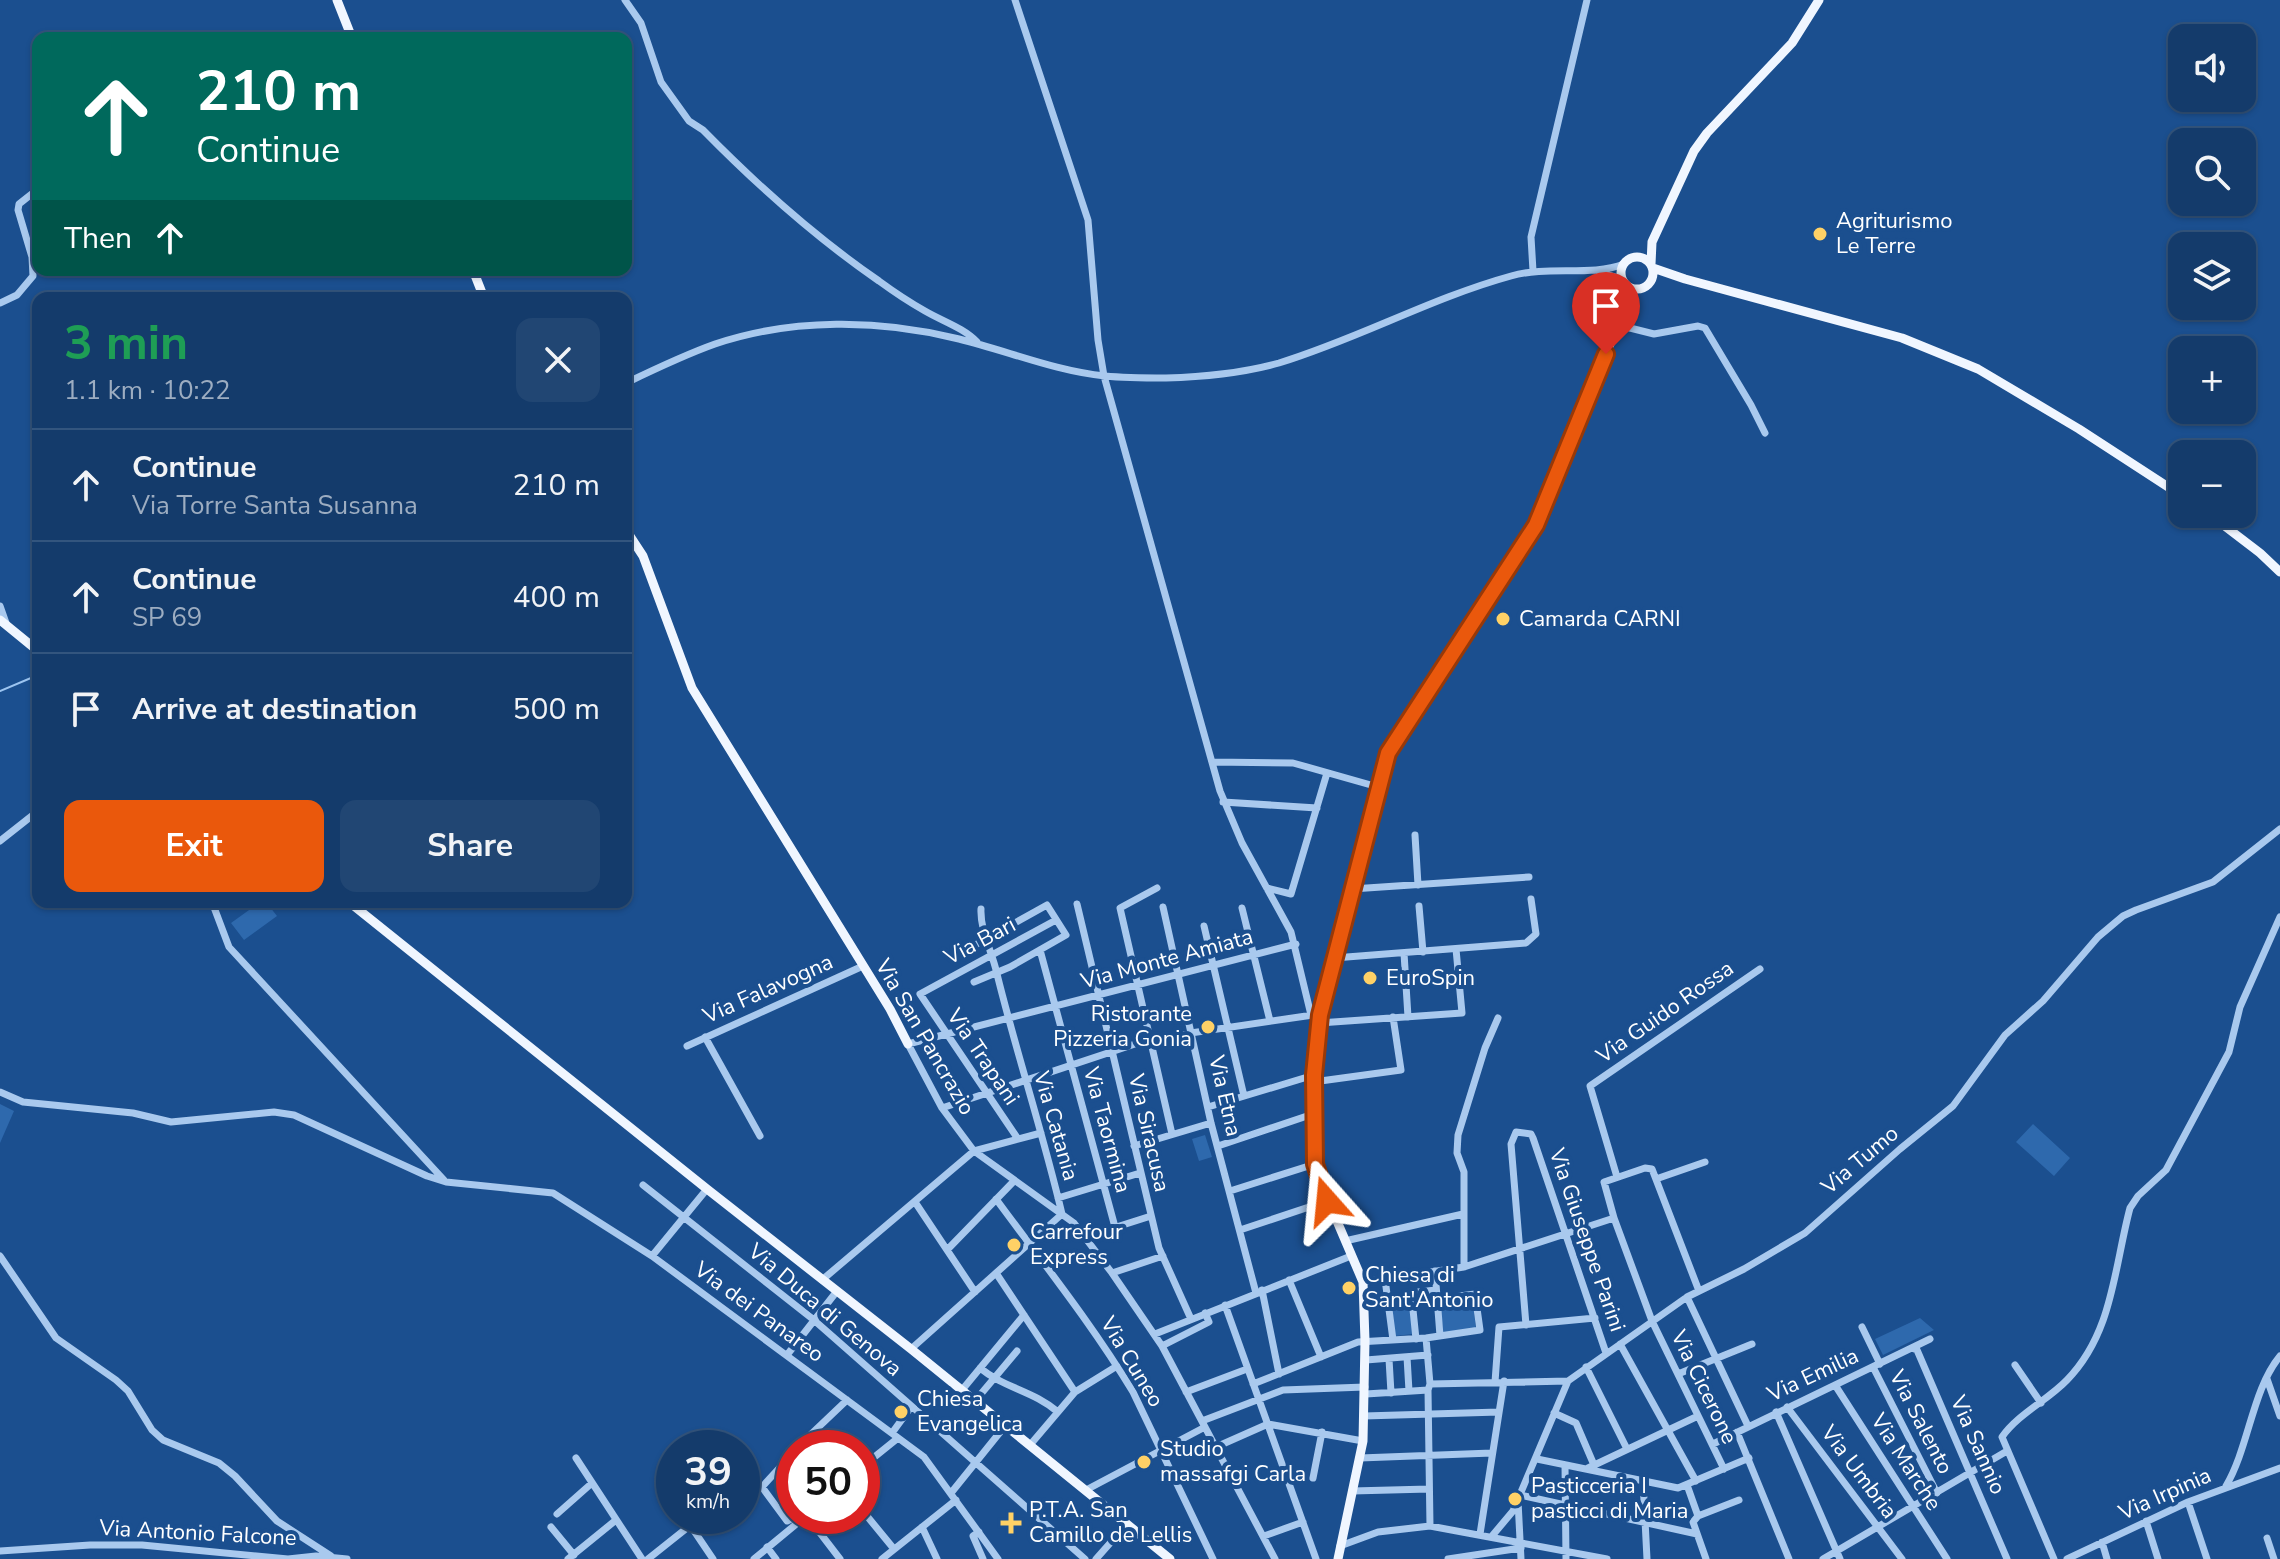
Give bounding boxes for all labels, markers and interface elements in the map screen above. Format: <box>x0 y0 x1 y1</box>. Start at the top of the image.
map controls <box>2168 24 2256 528</box>
button: sound <box>2168 24 2256 112</box>
text: 210 m <box>196 53 361 130</box>
icon: ahead <box>64 64 168 168</box>
text: Continue <box>196 126 340 175</box>
button: search <box>2168 128 2256 216</box>
place label: Agriturismo Le Terre <box>1836 206 1952 261</box>
icon: ahead <box>148 216 192 260</box>
text: Then <box>64 218 132 259</box>
marker: Agriturismo Le Terre <box>1811 225 1829 243</box>
button: layers <box>2168 232 2256 320</box>
pin <box>1572 272 1640 354</box>
icon: arrive <box>1584 284 1628 328</box>
text: 3 min <box>64 310 188 376</box>
button: close <box>516 318 600 402</box>
button: + <box>2168 336 2256 424</box>
text: 1.1 km · 10:22 <box>64 373 231 408</box>
button: − <box>2168 440 2256 528</box>
text: Continue <box>132 447 257 488</box>
icon: ahead <box>64 463 108 507</box>
text: 210 m <box>513 465 600 506</box>
text: Via Torre Santa Susanna <box>132 488 418 523</box>
text: Continue <box>132 559 257 600</box>
icon: ahead <box>64 575 108 619</box>
text: 400 m <box>513 577 600 618</box>
text: SP 69 <box>132 600 202 635</box>
place label: Camarda CARNI <box>1519 604 1681 634</box>
marker: Camarda CARNI <box>1494 610 1512 628</box>
icon: arrive <box>64 687 108 731</box>
text: Arrive at destination <box>132 689 417 730</box>
text: 500 m <box>513 689 600 730</box>
button: Exit <box>64 800 324 892</box>
button: Share <box>340 800 600 892</box>
street label: Via Bari <box>938 910 1021 973</box>
street label: Via Monte Amiata <box>1077 922 1256 997</box>
street label: Via Falavogna <box>697 947 838 1031</box>
street label: Via San Pancrazio <box>868 953 982 1121</box>
street label: Via Guido Rossa <box>1590 953 1740 1071</box>
place label: EuroSpin <box>1386 963 1475 993</box>
marker: EuroSpin <box>1361 969 1379 987</box>
place label: Ristorante Pizzeria Gonia <box>1053 999 1192 1054</box>
street label: Via Trapani <box>939 1002 1026 1111</box>
marker: Ristorante Pizzeria Gonia <box>1199 1018 1217 1036</box>
street label: Via Etna <box>1201 1052 1249 1139</box>
street label: Via Taormina <box>1076 1063 1138 1196</box>
street label: Via Catania <box>1026 1067 1086 1184</box>
street label: Via Siracusa <box>1121 1070 1177 1195</box>
street label: Via Tumo <box>1814 1119 1905 1202</box>
street label: Via Giuseppe Parini <box>1541 1143 1632 1336</box>
position arrow <box>1285 1159 1369 1243</box>
place label: Carrefour Express <box>1030 1217 1123 1272</box>
street label: Via Duca di Genova <box>741 1236 908 1383</box>
marker: Carrefour Express <box>1005 1236 1023 1254</box>
street label: Via dei Panareo <box>687 1254 830 1369</box>
place label: Chiesa di Sant'Antonio <box>1365 1260 1493 1315</box>
marker: Chiesa di Sant'Antonio <box>1340 1279 1358 1297</box>
street label: Via Cuneo <box>1093 1310 1171 1413</box>
street label: Via Cicerone <box>1663 1324 1745 1449</box>
street label: Via Emilia <box>1762 1341 1864 1410</box>
street label: Via Salento <box>1881 1364 1960 1479</box>
place label: Chiesa Evangelica <box>917 1384 1023 1439</box>
street label: Via Sannio <box>1943 1390 2013 1499</box>
marker: Chiesa Evangelica <box>892 1403 910 1421</box>
street label: Via Marche <box>1863 1407 1949 1516</box>
street label: Via Umbria <box>1813 1418 1904 1525</box>
speed limit sign: 50 <box>776 1430 880 1534</box>
place label: Studio massafgi Carla <box>1160 1434 1306 1489</box>
text: 39 <box>684 1445 732 1499</box>
marker: Studio massafgi Carla <box>1135 1453 1153 1471</box>
street label: Via Irpinia <box>2113 1460 2216 1528</box>
place label: Pasticceria I pasticci di Maria <box>1531 1471 1688 1526</box>
text: km/h <box>686 1488 730 1515</box>
marker: Pasticceria I pasticci di Maria <box>1506 1490 1524 1508</box>
place label: P.T.A. San Camillo de Lellis <box>1029 1495 1192 1550</box>
marker: P.T.A. San Camillo de Lellis <box>1000 1512 1022 1534</box>
street label: Via Antonio Falcone <box>98 1513 297 1553</box>

